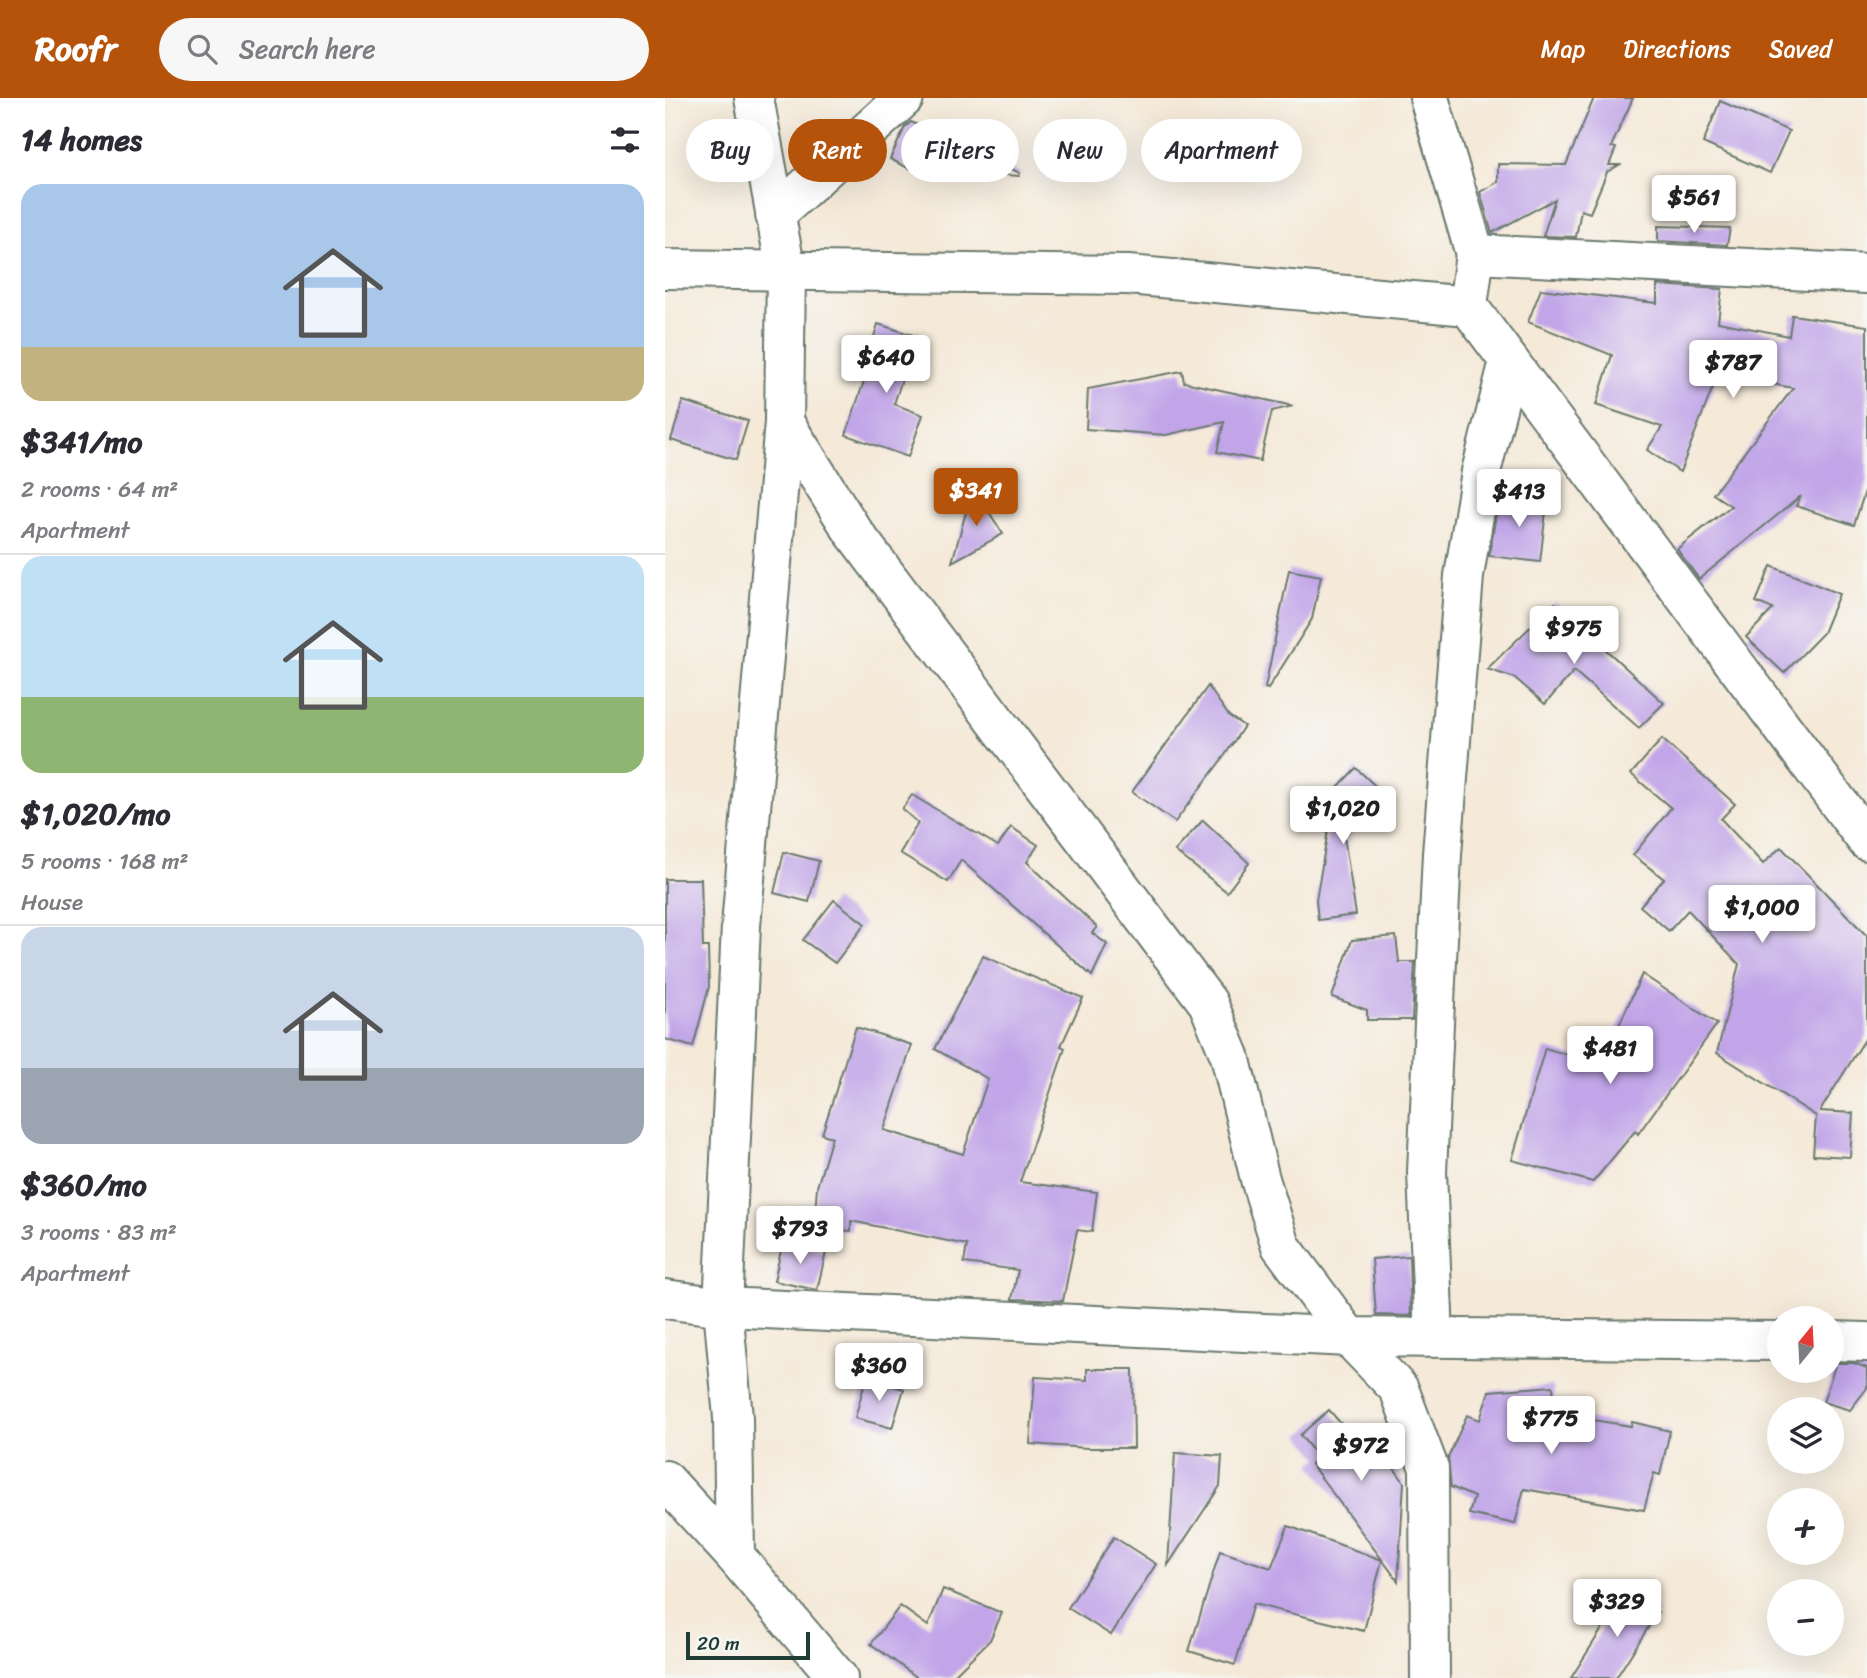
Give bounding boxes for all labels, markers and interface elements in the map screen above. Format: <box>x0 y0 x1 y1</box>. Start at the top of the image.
search box <box>159 18 649 81</box>
text: Roofr <box>35 20 117 78</box>
text: Search here <box>239 26 376 72</box>
text: Map <box>1541 28 1585 70</box>
text: Directions <box>1623 28 1731 70</box>
text: Saved <box>1769 28 1832 70</box>
icon: search <box>183 30 221 68</box>
text: 14 homes <box>21 113 142 167</box>
chip: Buy <box>686 119 774 182</box>
chip: Rent <box>788 119 887 182</box>
chip: Filters <box>901 119 1019 182</box>
chip: New <box>1033 119 1127 182</box>
chip: Apartment <box>1141 119 1302 182</box>
icon: filters <box>606 121 644 159</box>
pin: $561 <box>1653 176 1735 235</box>
text: $561 <box>1668 177 1720 218</box>
icon: home <box>270 230 396 356</box>
pin: $640 <box>845 336 927 395</box>
text: $640 <box>857 337 915 378</box>
pin: $787 <box>1692 341 1774 400</box>
text: $787 <box>1705 342 1761 383</box>
text: $341/mo <box>21 415 142 469</box>
pin: $341 <box>935 468 1017 528</box>
text: 2 rooms · 64 m² <box>21 469 178 510</box>
text: $341 <box>950 470 1002 511</box>
pin: $413 <box>1478 470 1560 529</box>
text: $413 <box>1493 471 1545 512</box>
text: Apartment <box>21 510 130 551</box>
icon: home <box>270 602 396 728</box>
pin: $975 <box>1533 606 1615 666</box>
text: $975 <box>1546 608 1602 649</box>
pin: $1,020 <box>1286 786 1400 846</box>
text: $1,020/mo <box>21 787 171 841</box>
text: $1,020 <box>1306 788 1380 829</box>
text: 5 rooms · 168 m² <box>21 841 189 882</box>
text: House <box>21 882 83 923</box>
pin: $1,000 <box>1705 886 1819 945</box>
text: $1,000 <box>1724 887 1800 928</box>
icon: home <box>270 973 396 1099</box>
pin: $481 <box>1569 1026 1651 1086</box>
text: $481 <box>1583 1028 1637 1069</box>
text: $360/mo <box>21 1158 147 1212</box>
pin: $793 <box>759 1206 841 1266</box>
text: $793 <box>772 1208 828 1249</box>
text: 3 rooms · 83 m² <box>21 1212 177 1253</box>
text: Apartment <box>21 1253 130 1294</box>
north arrow <box>1767 1306 1845 1382</box>
map controls <box>1767 1306 1844 1656</box>
pin: $360 <box>838 1344 920 1403</box>
text: $360 <box>851 1345 907 1386</box>
pin: $775 <box>1510 1396 1592 1456</box>
button: layers <box>1767 1397 1844 1474</box>
text: $775 <box>1523 1398 1579 1439</box>
pin: $972 <box>1320 1424 1402 1483</box>
text: $972 <box>1333 1425 1389 1466</box>
button: + <box>1767 1488 1844 1565</box>
button: − <box>1767 1579 1844 1656</box>
pin: $329 <box>1576 1580 1658 1639</box>
text: $329 <box>1589 1581 1645 1622</box>
text: 20 m <box>697 1627 740 1660</box>
scale bar <box>686 1629 810 1661</box>

